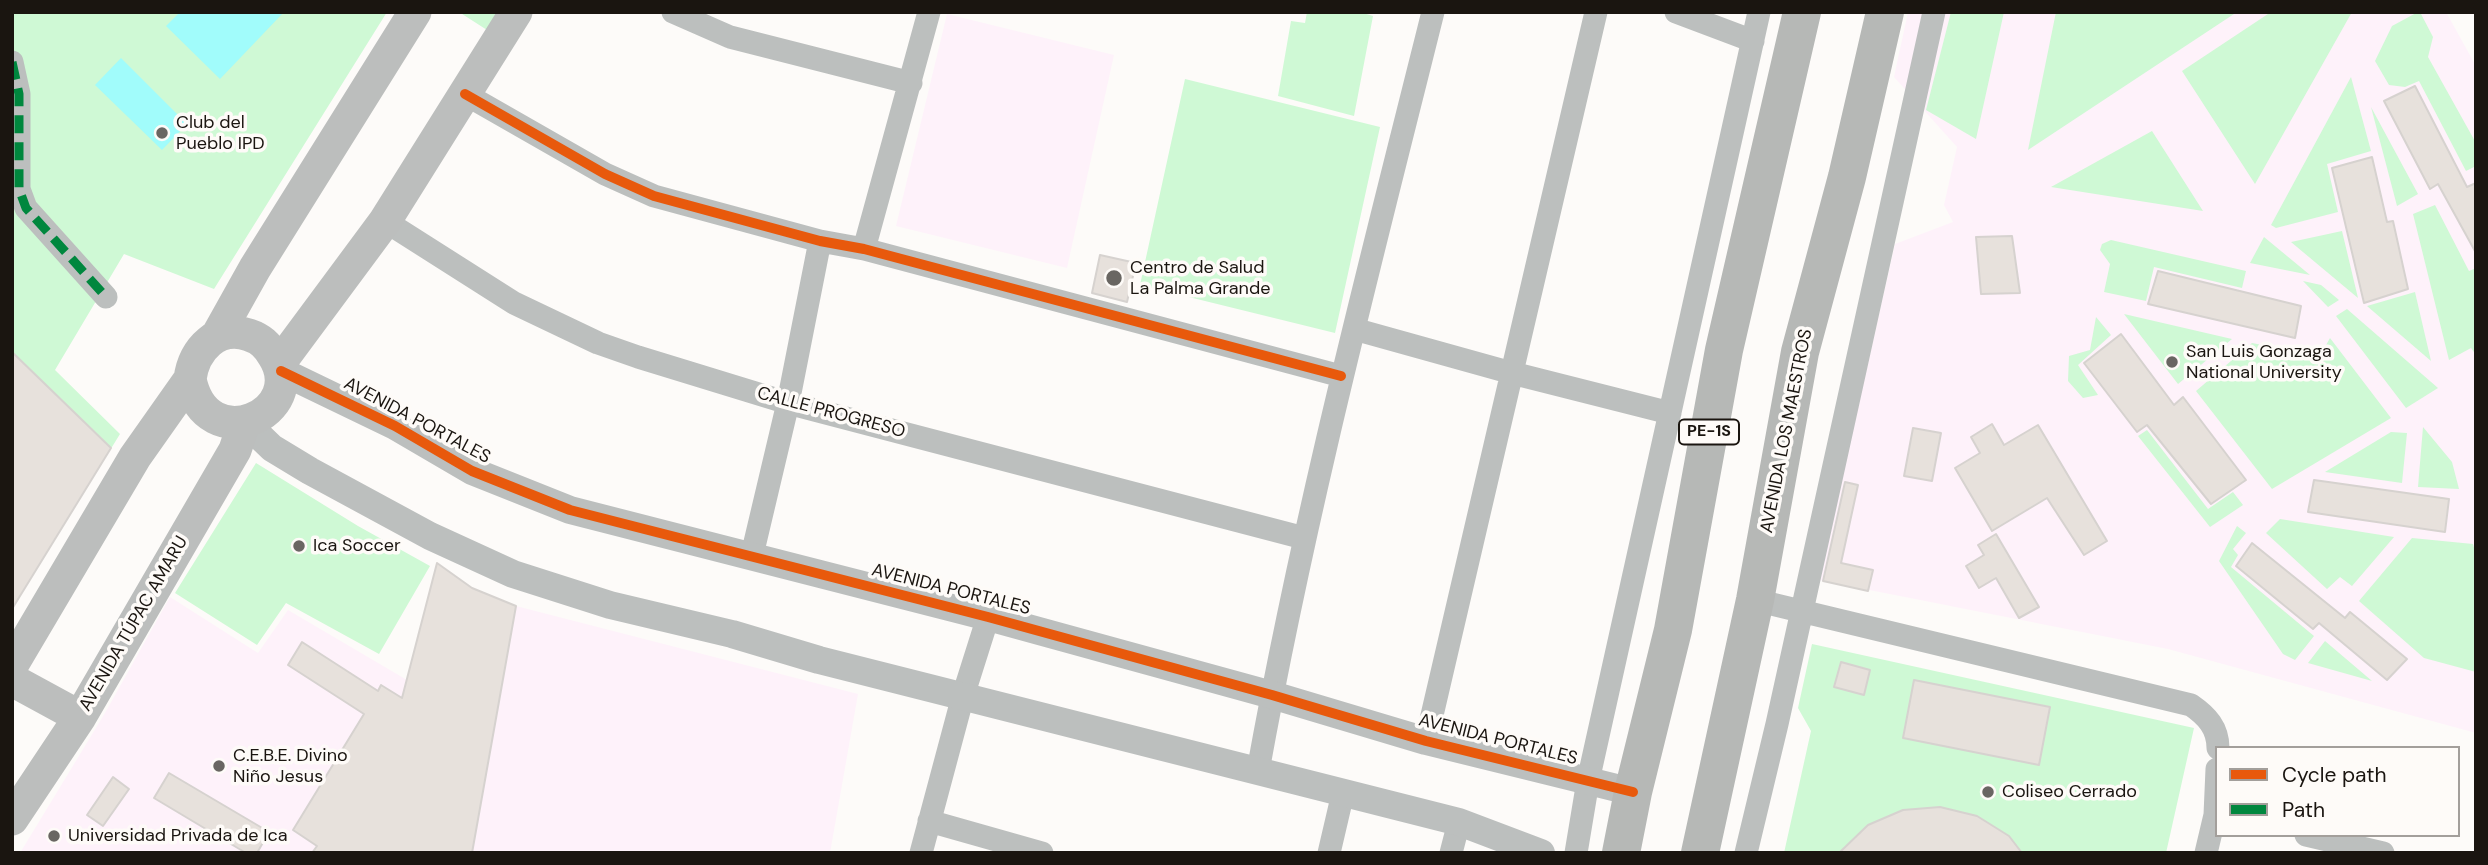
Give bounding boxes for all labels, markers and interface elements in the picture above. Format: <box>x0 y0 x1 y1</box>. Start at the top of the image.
place label: Club del Pueblo IPD <box>176 112 265 154</box>
marker: Club del Pueblo IPD <box>154 125 170 141</box>
place label: Centro de Salud La Palma Grande <box>1130 257 1270 300</box>
marker: Centro de Salud La Palma Grande <box>1104 268 1124 288</box>
street label: AVENIDA LOS MAESTROS <box>1757 327 1817 535</box>
place label: San Luis Gonzaga National University <box>2186 341 2342 384</box>
marker: San Luis Gonzaga National University <box>2164 354 2180 370</box>
street label: AVENIDA PORTALES <box>340 373 494 469</box>
street label: CALLE PROGRESO <box>755 383 907 443</box>
road number: PE-1S <box>1679 420 1739 444</box>
street label: AVENIDA TÚPAC AMARU <box>75 533 193 715</box>
place label: Ica Soccer <box>313 535 401 557</box>
marker: Ica Soccer <box>291 538 307 554</box>
street label: AVENIDA PORTALES <box>869 560 1033 620</box>
street label: AVENIDA PORTALES <box>1416 710 1580 770</box>
place label: C.E.B.E. Divino Niño Jesus <box>233 745 348 788</box>
legend <box>2215 746 2460 837</box>
marker: C.E.B.E. Divino Niño Jesus <box>211 758 227 774</box>
text: Cycle path <box>2282 761 2387 789</box>
place label: Coliseo Cerrado <box>2002 781 2137 803</box>
marker: Coliseo Cerrado <box>1980 784 1996 800</box>
text: Path <box>2282 796 2325 824</box>
place label: Universidad Privada de Ica <box>68 825 288 847</box>
marker: Universidad Privada de Ica <box>46 828 62 844</box>

